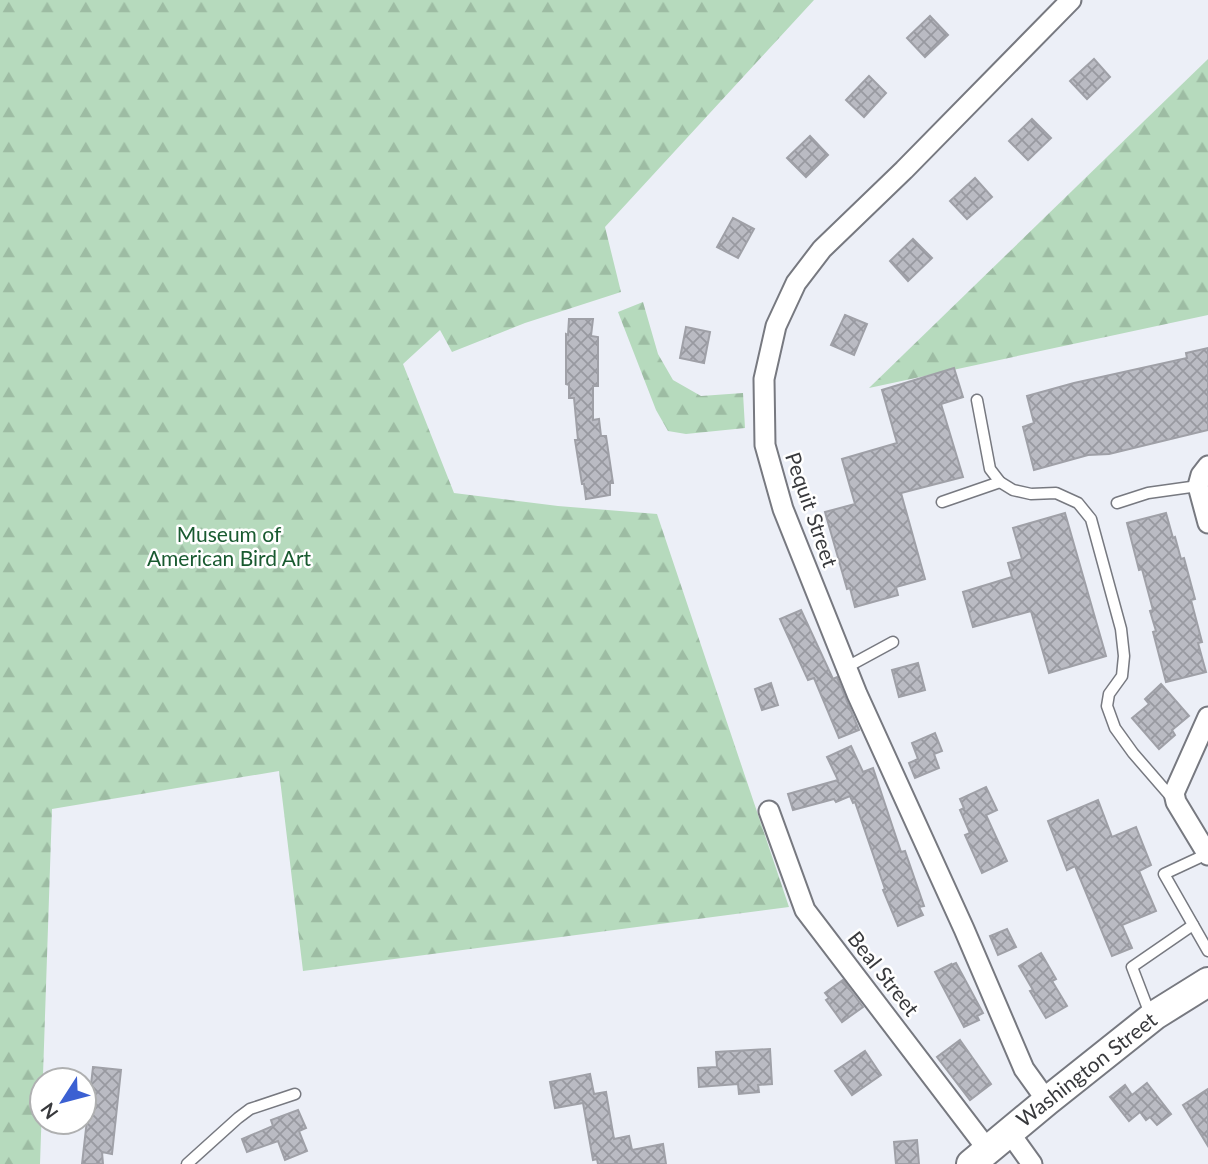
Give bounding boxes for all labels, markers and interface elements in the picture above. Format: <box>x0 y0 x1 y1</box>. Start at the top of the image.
street label: Pequit Street <box>781 449 844 571</box>
park label: Museum of American Bird Art <box>147 521 312 570</box>
street label: Beal Street <box>843 926 925 1021</box>
street label: Washington Street <box>1011 1006 1162 1131</box>
north arrow <box>28 1066 98 1136</box>
text: N <box>35 1099 62 1124</box>

